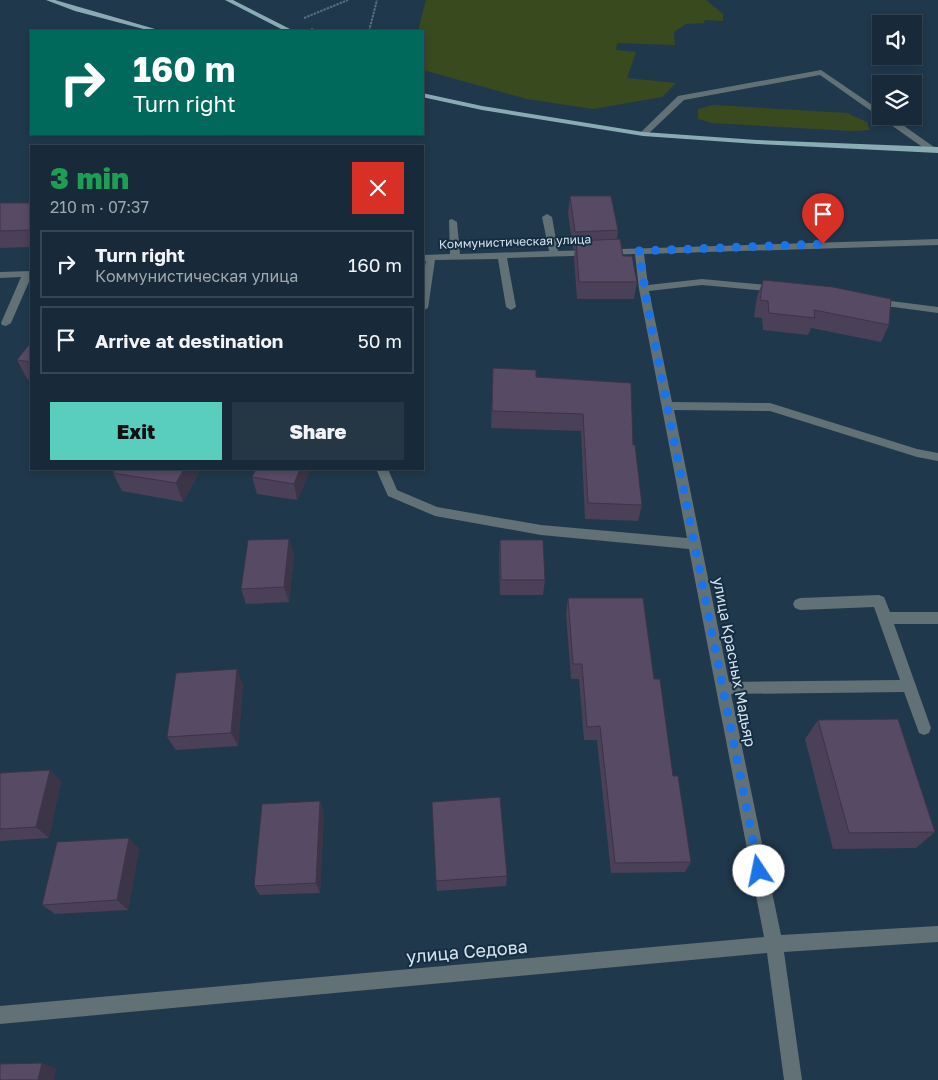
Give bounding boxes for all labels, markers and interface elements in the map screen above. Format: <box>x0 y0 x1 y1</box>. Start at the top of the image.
map controls <box>872 15 922 125</box>
button: sound <box>872 15 922 65</box>
text: 160 m <box>133 48 235 90</box>
icon: right <box>50 50 115 115</box>
button: layers <box>872 75 922 125</box>
text: Turn right <box>133 90 236 117</box>
text: 3 min <box>50 160 129 196</box>
button: close <box>352 162 404 214</box>
pin <box>802 193 844 244</box>
text: 210 m · 07:37 <box>50 197 149 217</box>
icon: arrive <box>809 200 837 228</box>
street label: Коммунистическая улица <box>439 231 591 252</box>
text: Turn right <box>95 243 185 266</box>
icon: right <box>52 250 80 278</box>
text: 160 m <box>348 253 402 276</box>
text: Коммунистическая улица <box>95 266 298 286</box>
icon: arrive <box>52 326 80 354</box>
text: Arrive at destination <box>95 329 283 352</box>
text: 50 m <box>358 329 402 352</box>
button: Exit <box>50 402 222 460</box>
button: Share <box>232 402 404 460</box>
street label: улица Красных Мадьяр <box>710 576 760 748</box>
position arrow <box>732 844 784 896</box>
street label: улица Седова <box>405 935 529 967</box>

